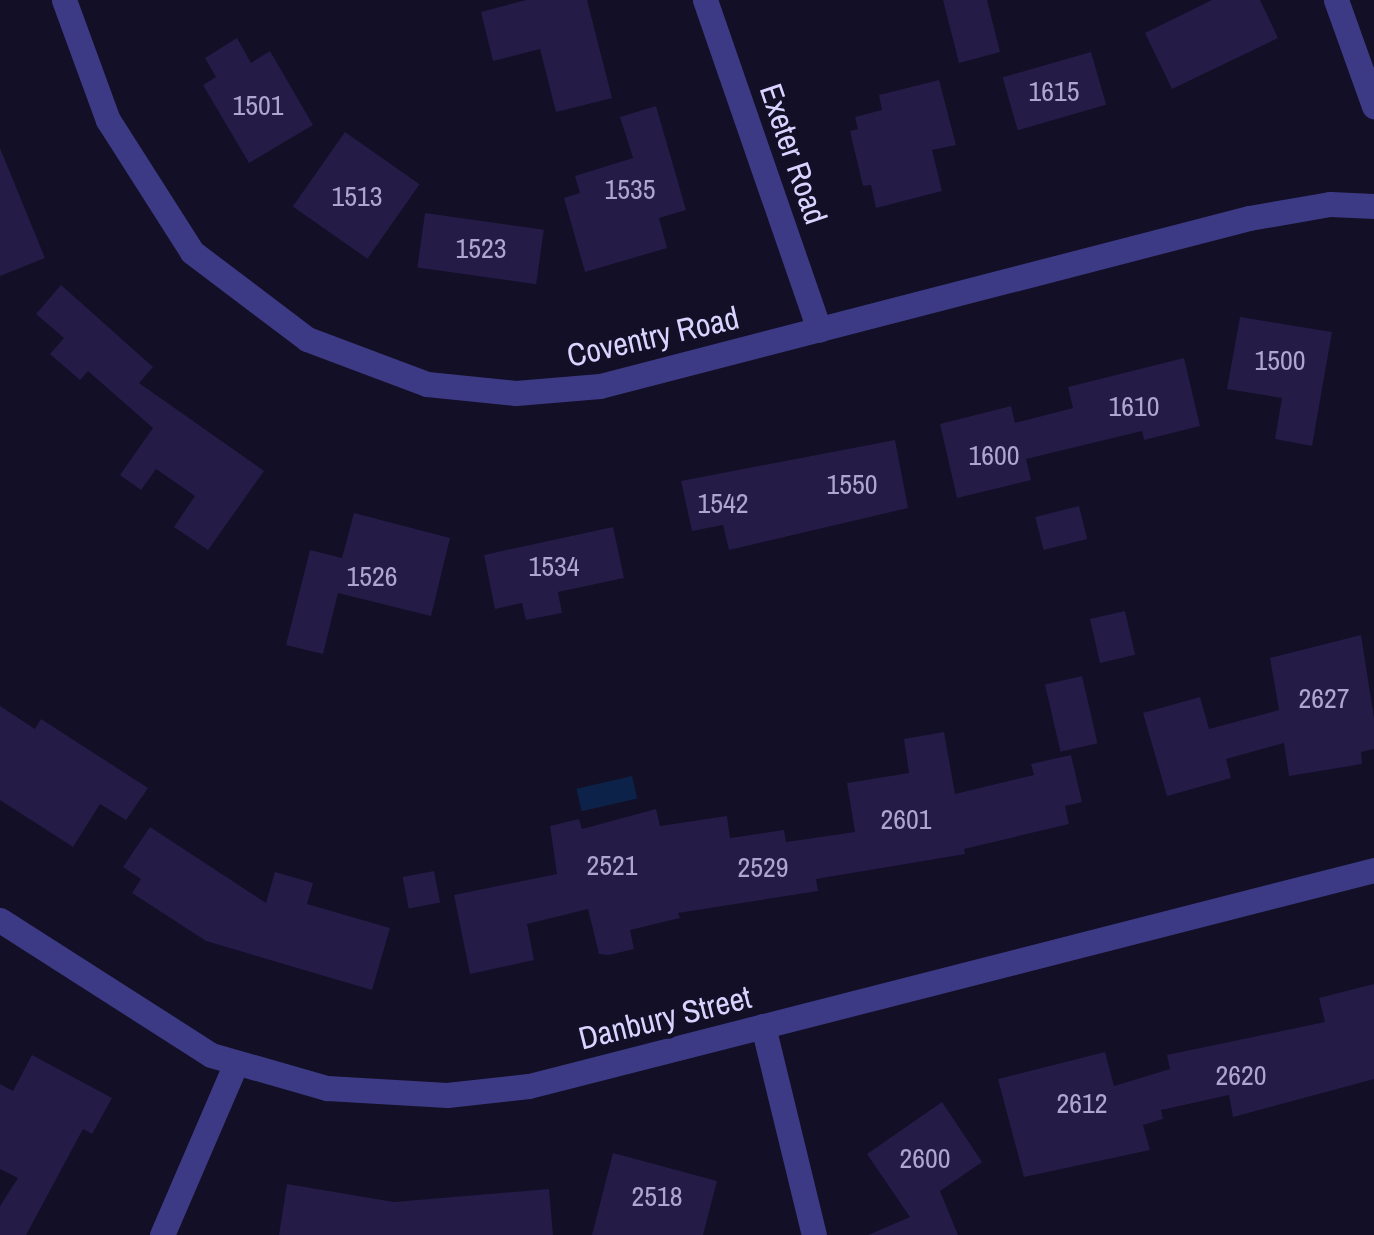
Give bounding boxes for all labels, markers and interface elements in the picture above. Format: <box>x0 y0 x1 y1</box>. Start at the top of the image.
house number: 1615 <box>1028 74 1080 108</box>
street label: Exeter Road <box>751 79 835 229</box>
house number: 1501 <box>232 88 284 122</box>
house number: 1535 <box>604 172 656 206</box>
house number: 1513 <box>331 179 383 213</box>
house number: 1523 <box>455 231 507 265</box>
street label: Coventry Road <box>563 299 743 375</box>
house number: 1500 <box>1254 343 1306 377</box>
house number: 1610 <box>1108 389 1160 423</box>
house number: 1600 <box>968 438 1020 472</box>
house number: 1550 <box>826 467 878 501</box>
house number: 1542 <box>697 486 749 520</box>
house number: 1534 <box>528 549 580 583</box>
house number: 1526 <box>346 559 398 593</box>
house number: 2627 <box>1298 681 1350 715</box>
house number: 2601 <box>880 802 932 836</box>
house number: 2521 <box>586 848 638 882</box>
house number: 2529 <box>737 850 789 884</box>
street label: Danbury Street <box>575 978 755 1058</box>
house number: 2620 <box>1215 1058 1267 1092</box>
house number: 2612 <box>1056 1086 1108 1120</box>
house number: 2600 <box>899 1141 951 1175</box>
house number: 2518 <box>631 1179 683 1213</box>

